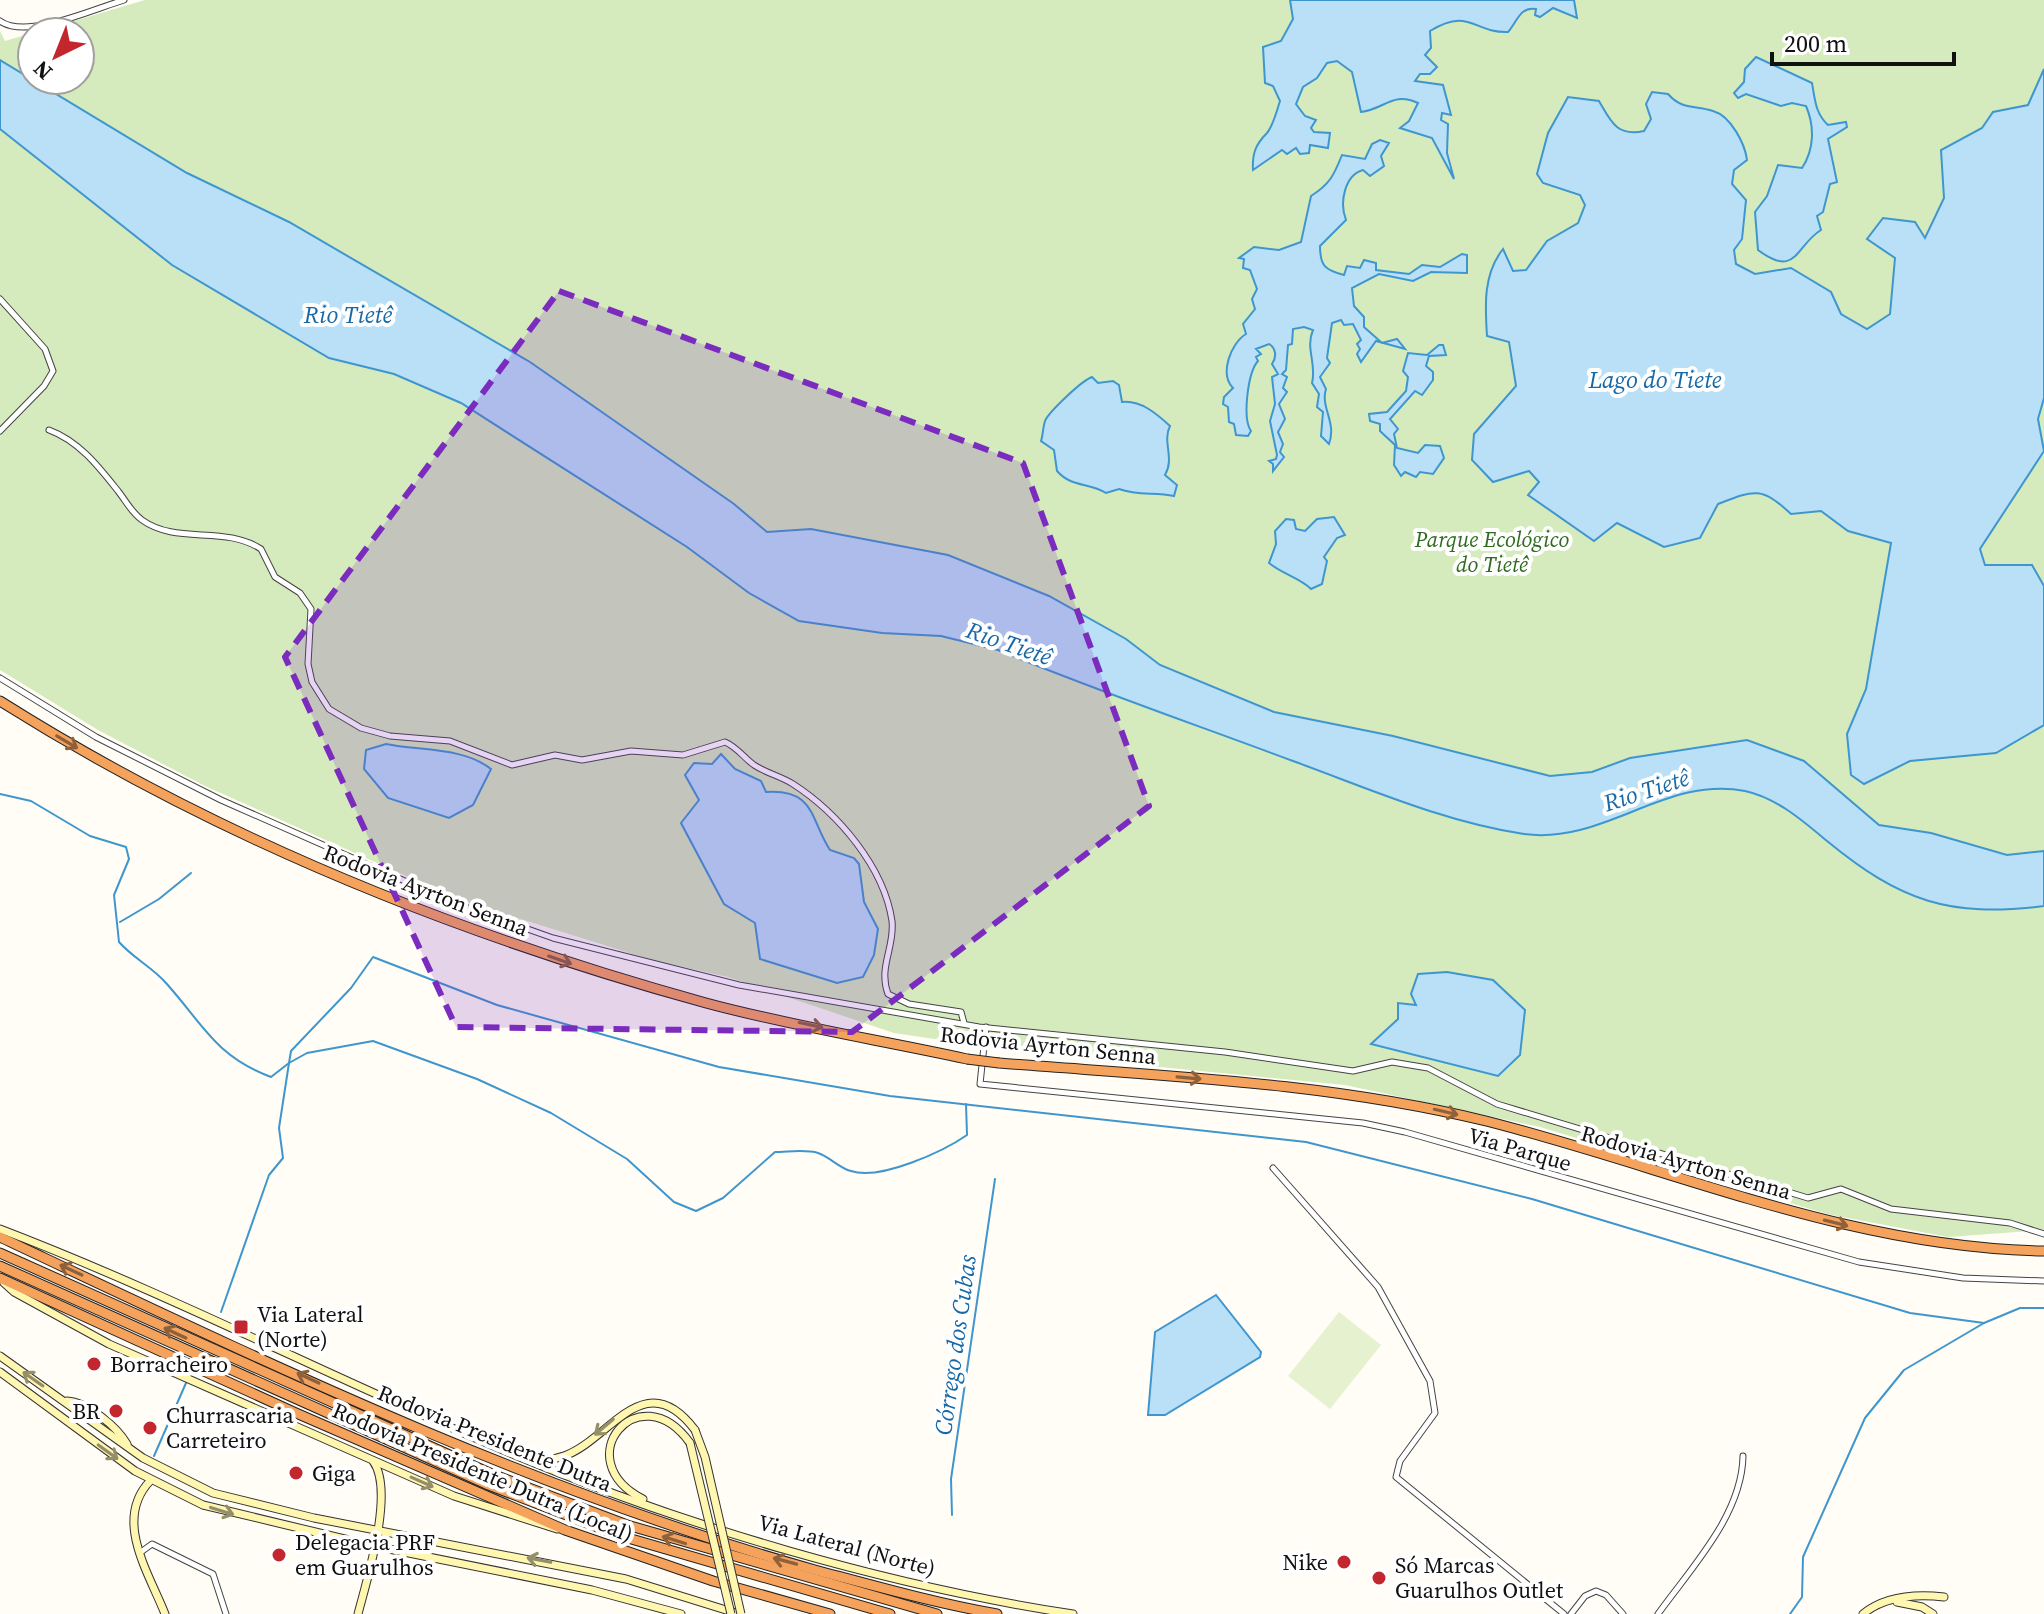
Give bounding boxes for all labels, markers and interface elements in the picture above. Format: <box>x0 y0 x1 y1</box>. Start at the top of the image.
north arrow <box>16 16 96 96</box>
scale bar <box>1772 16 1954 66</box>
text: 200 m <box>1784 27 1847 60</box>
text: N <box>26 54 58 87</box>
water label: Rio Tietê <box>303 298 394 331</box>
water label: Lago do Tiete <box>1587 363 1722 396</box>
park label: Parque Ecológico do Tietê <box>1414 524 1569 579</box>
water label: Rio Tietê <box>961 613 1058 674</box>
one-way arrow <box>55 734 78 750</box>
water label: Rio Tietê <box>1598 760 1695 820</box>
street label: Rodovia Ayrton Senna <box>319 837 534 943</box>
one-way arrow <box>547 954 572 969</box>
one-way arrow <box>798 1019 823 1034</box>
street label: Rodovia Ayrton Senna <box>938 1019 1158 1071</box>
one-way arrow <box>1175 1071 1202 1086</box>
one-way arrow <box>1433 1105 1458 1120</box>
street label: Rodovia Ayrton Senna <box>1577 1118 1795 1207</box>
street label: Via Parque <box>1465 1120 1575 1178</box>
one-way arrow <box>1822 1217 1848 1232</box>
water label: Córrego dos Cubas <box>926 1252 984 1437</box>
one-way arrow <box>59 1262 83 1277</box>
place label: Via Lateral (Norte) <box>257 1299 364 1354</box>
marker: Via Lateral (Norte) <box>232 1318 250 1336</box>
one-way arrow <box>164 1324 188 1339</box>
place label: Borracheiro <box>110 1349 228 1379</box>
marker: Borracheiro <box>85 1355 103 1373</box>
one-way arrow <box>296 1370 320 1385</box>
one-way arrow <box>22 1371 44 1387</box>
street label: Rodovia Presidente Dutra <box>373 1377 617 1499</box>
street label: Rodovia Presidente Dutra (Local) <box>328 1395 638 1549</box>
place label: BR <box>72 1396 101 1426</box>
place label: Churrascaria Carreteiro <box>166 1400 295 1455</box>
marker: BR <box>107 1402 125 1420</box>
one-way arrow <box>595 1418 615 1436</box>
marker: Churrascaria Carreteiro <box>141 1419 159 1437</box>
one-way arrow <box>96 1444 118 1460</box>
place label: Giga <box>312 1458 357 1488</box>
marker: Giga <box>287 1464 305 1482</box>
one-way arrow <box>409 1476 434 1491</box>
one-way arrow <box>209 1504 235 1519</box>
street label: Via Lateral (Norte) <box>755 1507 939 1583</box>
place label: Delegacia PRF em Guarulhos <box>295 1527 435 1582</box>
one-way arrow <box>661 1531 686 1546</box>
marker: Delegacia PRF em Guarulhos <box>270 1546 288 1564</box>
place label: Nike <box>1282 1547 1328 1577</box>
place label: Só Marcas Guarulhos Outlet <box>1395 1550 1564 1605</box>
one-way arrow <box>526 1552 552 1567</box>
one-way arrow <box>773 1553 799 1568</box>
marker: Nike <box>1335 1553 1353 1571</box>
marker: Só Marcas Guarulhos Outlet <box>1370 1569 1388 1587</box>

